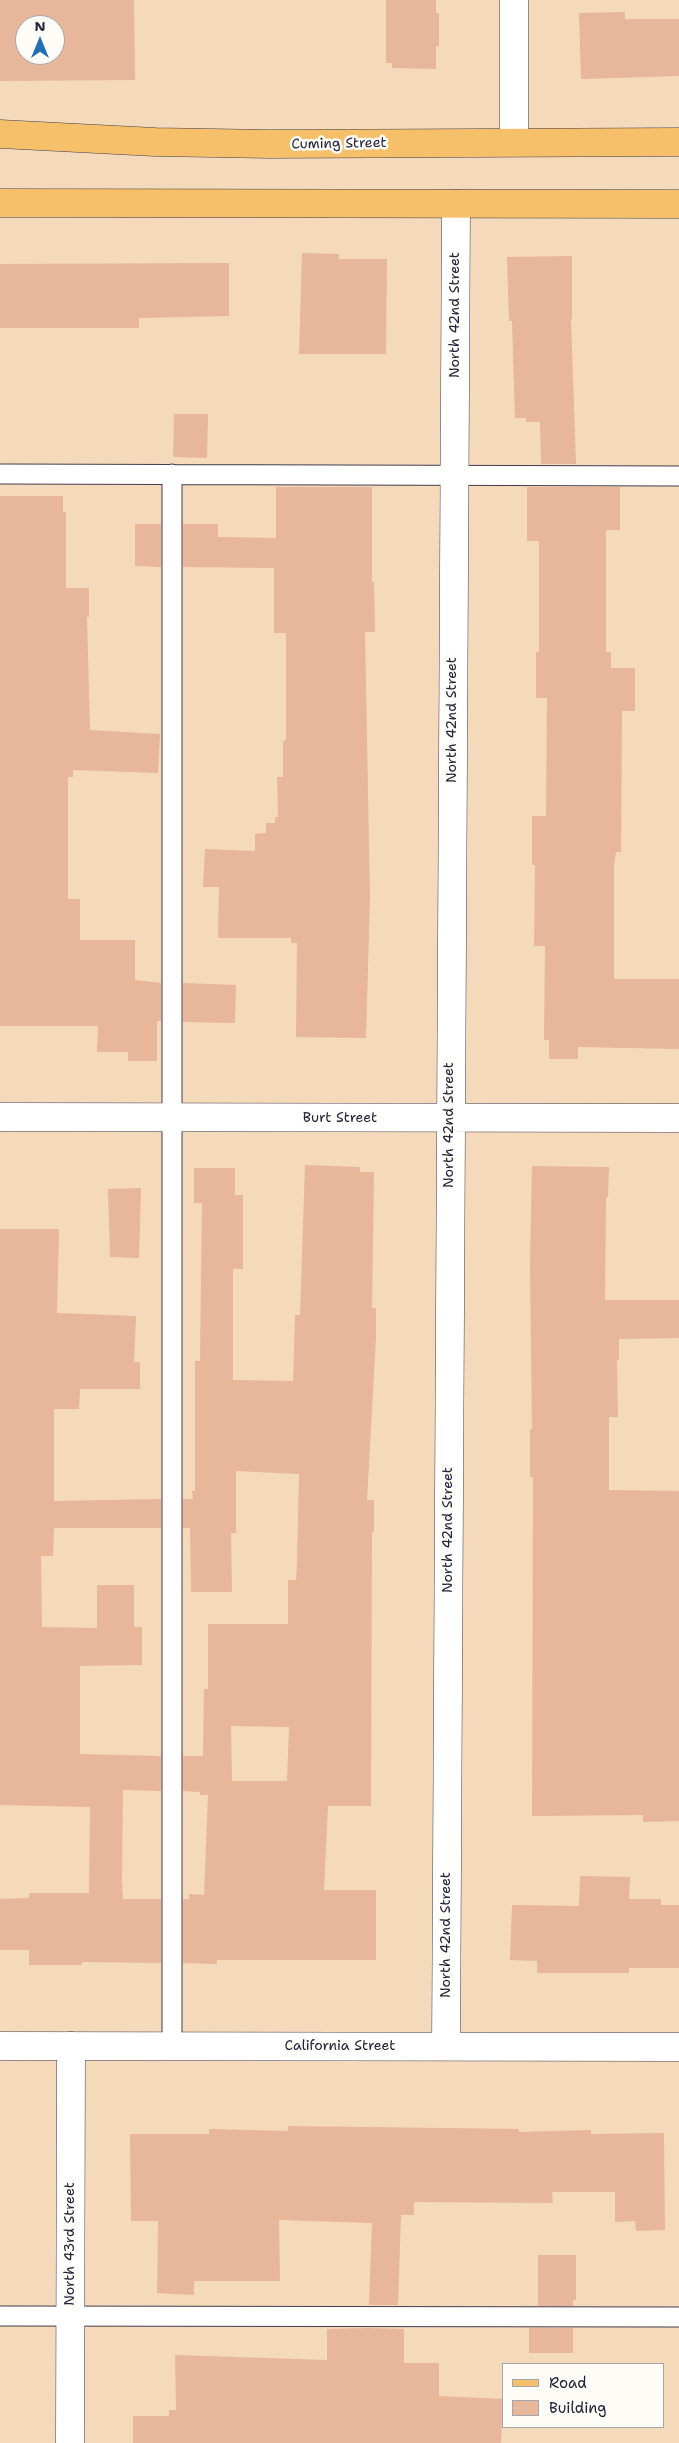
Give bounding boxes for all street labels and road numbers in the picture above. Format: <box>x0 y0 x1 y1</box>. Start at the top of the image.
street label: Cuming Street <box>291 135 387 153</box>
street label: North 42nd Street <box>447 252 463 378</box>
street label: North 42nd Street <box>444 657 460 783</box>
street label: North 42nd Street <box>441 1062 457 1188</box>
street label: Burt Street <box>303 1110 377 1126</box>
street label: North 42nd Street <box>440 1467 456 1593</box>
street label: North 42nd Street <box>438 1872 454 1998</box>
street label: California Street <box>285 2038 395 2054</box>
street label: North 43rd Street <box>62 2182 78 2306</box>

